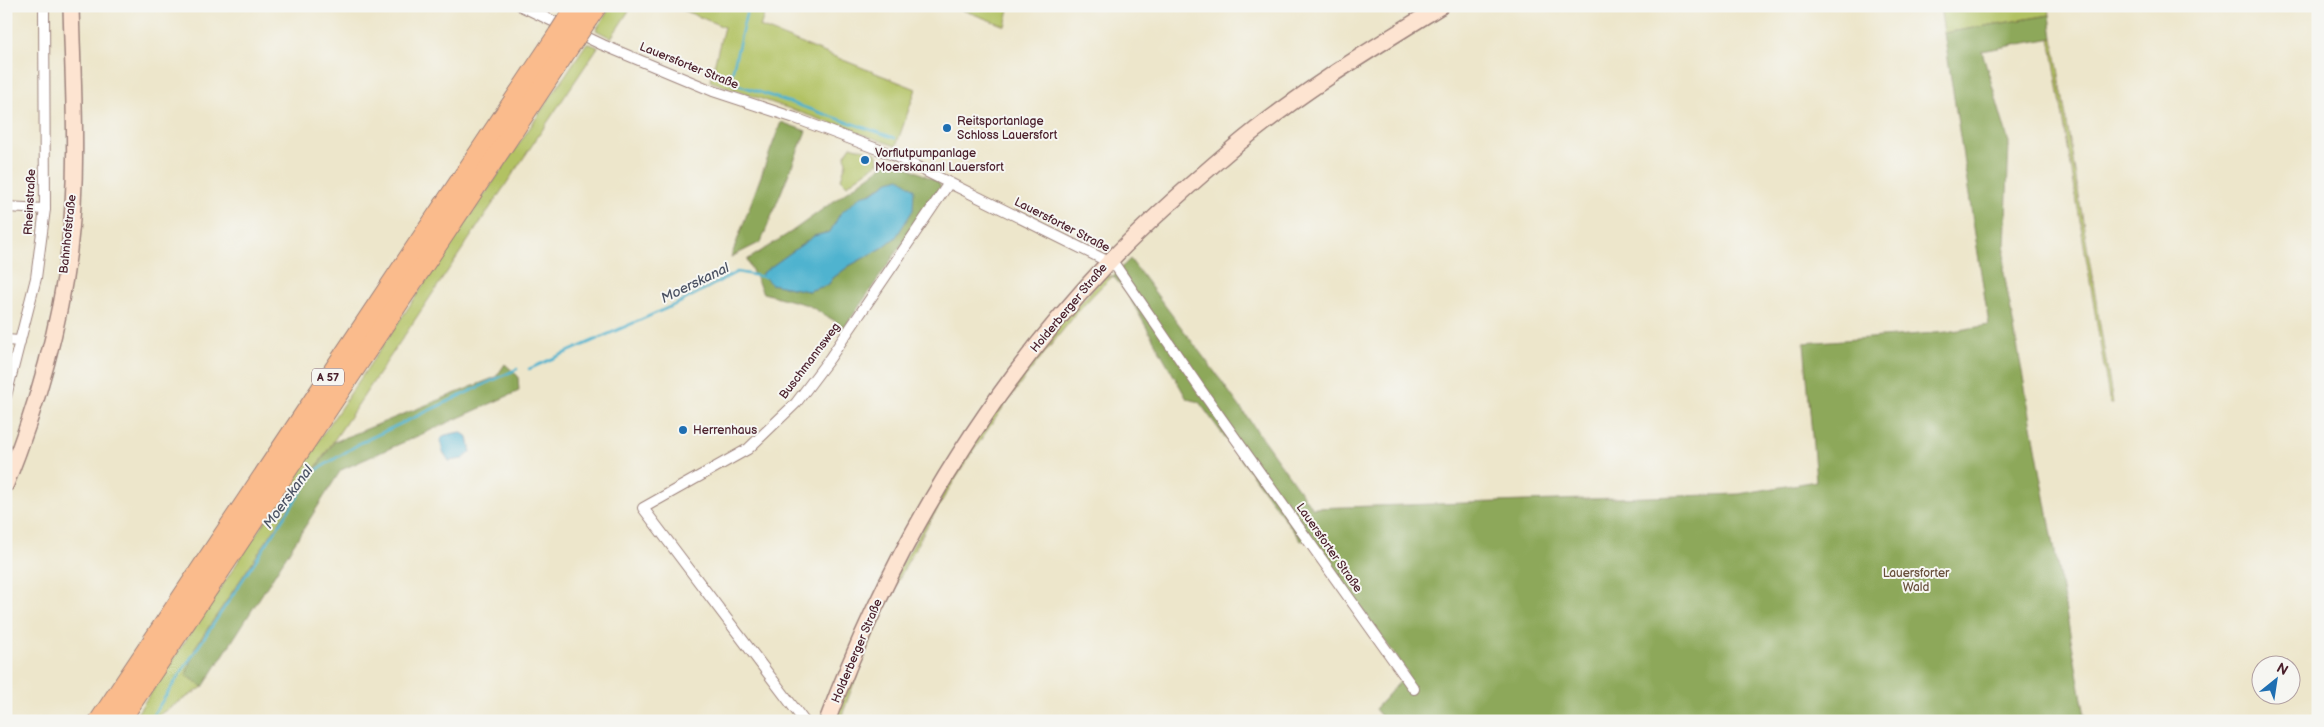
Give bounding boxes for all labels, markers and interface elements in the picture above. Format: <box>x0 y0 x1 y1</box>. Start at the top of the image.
street label: Lauersforter Straße <box>637 39 741 93</box>
place label: Reitsportanlage Schloss Lauersfort <box>957 114 1058 143</box>
marker: Reitsportanlage Schloss Lauersfort <box>941 122 953 134</box>
place label: Vorflutpumpanlage Moerskananl Lauersfort <box>875 146 1004 175</box>
marker: Vorflutpumpanlage Moerskananl Lauersfort <box>859 154 871 166</box>
street label: Rheinstraße <box>21 169 39 235</box>
street label: Bahnhofstraße <box>56 194 80 274</box>
street label: Lauersforter Straße <box>1012 194 1112 256</box>
water label: Moerskanal <box>658 259 733 307</box>
street label: Holderberger Straße <box>1027 260 1111 356</box>
street label: Buschmannsweg <box>776 320 844 402</box>
road number: A 57 <box>312 368 344 386</box>
place label: Herrenhaus <box>693 423 757 438</box>
marker: Herrenhaus <box>677 424 689 436</box>
water label: Moerskanal <box>259 461 317 532</box>
street label: Lauersforter Straße <box>1293 501 1365 595</box>
park label: Lauersforter Wald <box>1883 566 1950 595</box>
street label: Holderberger Straße <box>828 597 886 705</box>
north arrow <box>2252 654 2302 704</box>
text: N <box>2273 659 2291 679</box>

